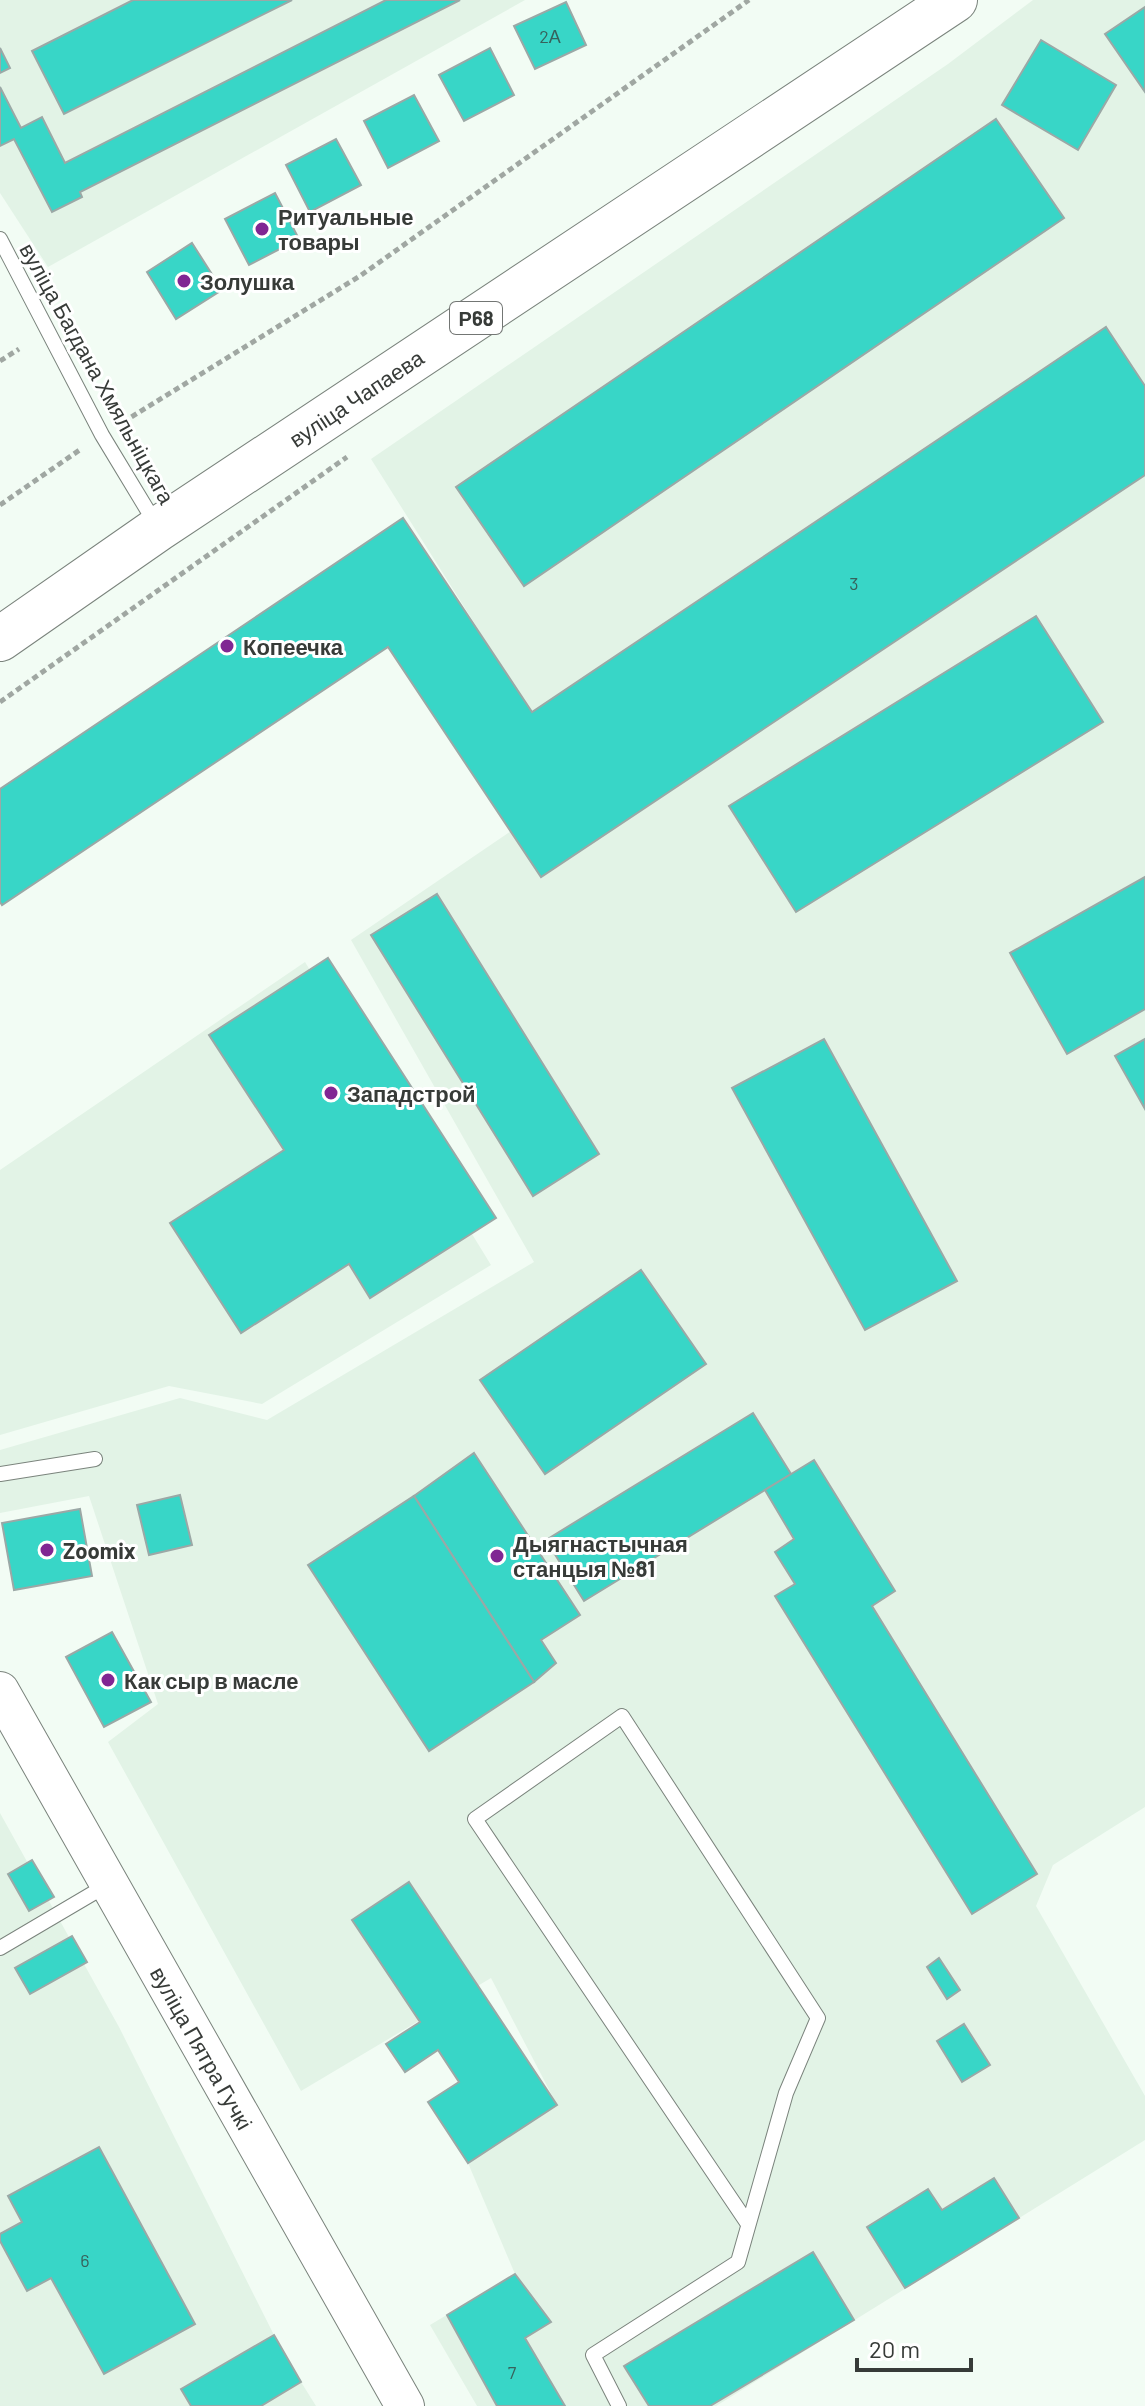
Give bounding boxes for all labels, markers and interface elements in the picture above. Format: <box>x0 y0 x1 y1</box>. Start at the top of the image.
house number: 2А <box>539 25 561 47</box>
place label: Ритуальные товары <box>278 203 414 255</box>
marker: Ритуальные товары <box>253 220 271 238</box>
street label: вуліца Багдана Хмяльніцкага <box>14 238 181 509</box>
place label: Золушка <box>200 268 295 295</box>
marker: Золушка <box>175 272 193 290</box>
road number: Р68 <box>450 302 502 334</box>
street label: вуліца Чапаева <box>284 343 429 452</box>
house number: 3 <box>849 572 859 594</box>
place label: Копеечка <box>243 633 344 659</box>
marker: Копеечка <box>218 637 236 655</box>
place label: Западстрой <box>347 1080 476 1107</box>
marker: Западстрой <box>322 1084 340 1102</box>
place label: Дыягнастычная станцыя №81 <box>513 1530 688 1582</box>
place label: Zoomix <box>63 1537 136 1563</box>
marker: Zoomix <box>38 1541 56 1559</box>
marker: Дыягнастычная станцыя №81 <box>488 1547 506 1565</box>
place label: Как сыр в масле <box>124 1667 299 1694</box>
marker: Как сыр в масле <box>99 1671 117 1689</box>
street label: вуліца Пятра Гучкі <box>146 1962 258 2134</box>
house number: 6 <box>80 2249 90 2271</box>
scale bar <box>857 2322 971 2372</box>
text: 20 m <box>869 2334 920 2363</box>
house number: 7 <box>508 2361 517 2383</box>

